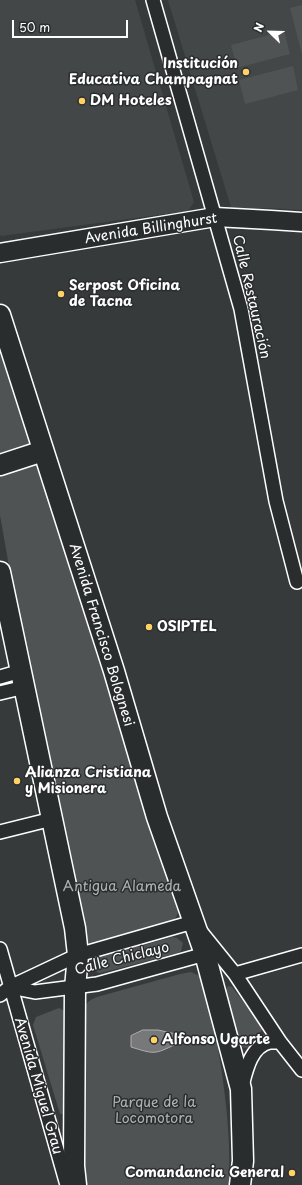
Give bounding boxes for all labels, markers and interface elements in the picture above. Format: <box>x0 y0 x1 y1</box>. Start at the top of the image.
scale bar <box>14 12 130 38</box>
north arrow <box>250 12 290 52</box>
text: 50 m <box>19 18 50 36</box>
text: N <box>249 20 268 34</box>
place label: Institución Educativa Champagnat <box>69 56 238 88</box>
marker: Institución Educativa Champagnat <box>241 67 251 77</box>
place label: DM Hoteles <box>90 93 172 109</box>
marker: DM Hoteles <box>77 96 87 106</box>
street label: Avenida Billinghurst <box>84 210 218 248</box>
street label: Calle Restauración <box>229 234 273 360</box>
place label: Serpost Oficina de Tacna <box>69 278 180 310</box>
marker: Serpost Oficina de Tacna <box>56 289 66 299</box>
street label: Avenida Francisco Bolognesi <box>65 541 137 729</box>
place label: OSIPTEL <box>157 619 217 635</box>
marker: OSIPTEL <box>144 622 154 632</box>
place label: Alianza Cristiana y Misionera <box>25 765 152 798</box>
marker: Alianza Cristiana y Misionera <box>12 776 22 786</box>
park label: Antigua Alameda <box>63 879 181 895</box>
street label: Calle Chiclayo <box>73 939 171 979</box>
street label: Avenida Miguel Grau <box>10 1016 66 1156</box>
place label: Alfonso Ugarte <box>162 1032 270 1048</box>
marker: Alfonso Ugarte <box>149 1035 159 1045</box>
park label: Parque de la Locomotora <box>112 1095 196 1128</box>
place label: Comandancia General <box>125 1165 284 1181</box>
marker: Comandancia General <box>287 1168 297 1178</box>

